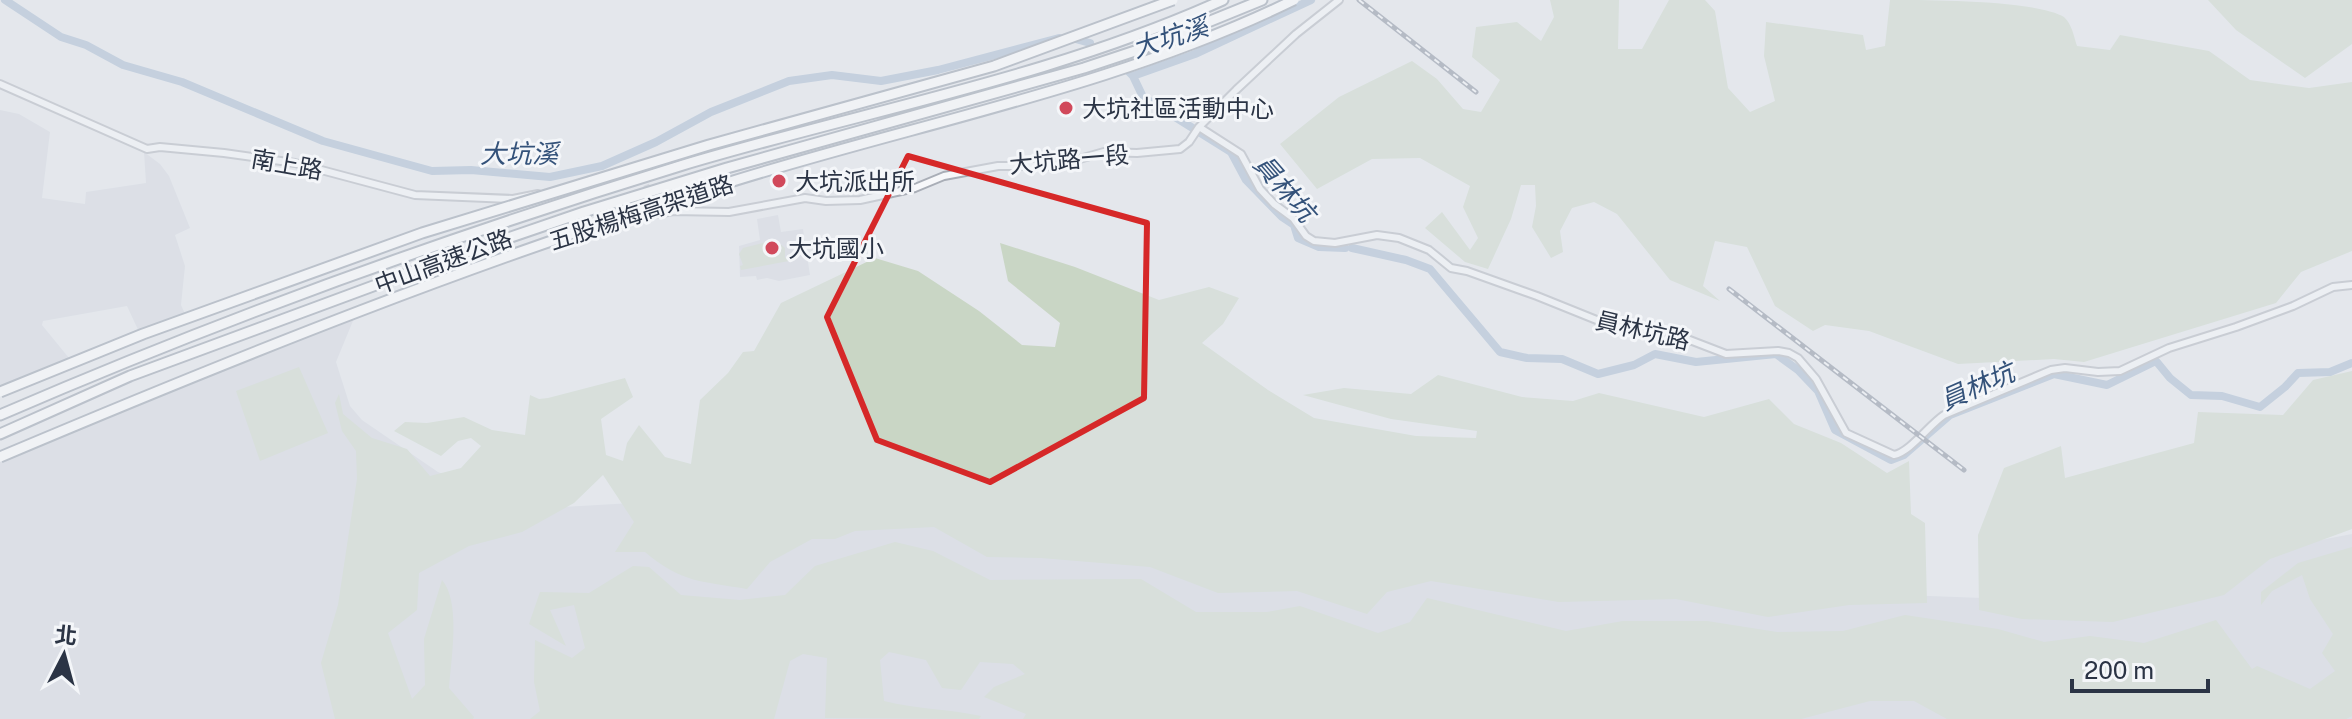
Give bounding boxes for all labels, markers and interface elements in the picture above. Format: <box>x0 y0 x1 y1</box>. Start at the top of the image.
water label: 大坑溪 <box>1128 9 1216 64</box>
place label: 大坑社區活動中心 <box>1082 94 1274 122</box>
marker: 大坑社區活動中心 <box>1057 99 1075 117</box>
water label: 大坑溪 <box>480 138 562 169</box>
street label: 大坑路一段 <box>1008 140 1130 178</box>
street label: 南上路 <box>249 144 325 184</box>
water label: 員林坑 <box>1248 148 1325 231</box>
place label: 大坑派出所 <box>795 167 915 195</box>
street label: 五股楊梅高架道路 <box>545 169 737 255</box>
marker: 大坑派出所 <box>770 172 788 190</box>
street label: 中山高速公路 <box>371 223 515 299</box>
place label: 大坑國小 <box>788 234 884 262</box>
marker: 大坑國小 <box>763 239 781 257</box>
street label: 員林坑路 <box>1593 306 1693 354</box>
water label: 員林坑 <box>1935 354 2023 416</box>
north arrow <box>24 615 104 695</box>
text: 北 <box>54 621 78 649</box>
scale bar <box>2072 643 2208 693</box>
text: 200 m <box>2084 656 2154 684</box>

